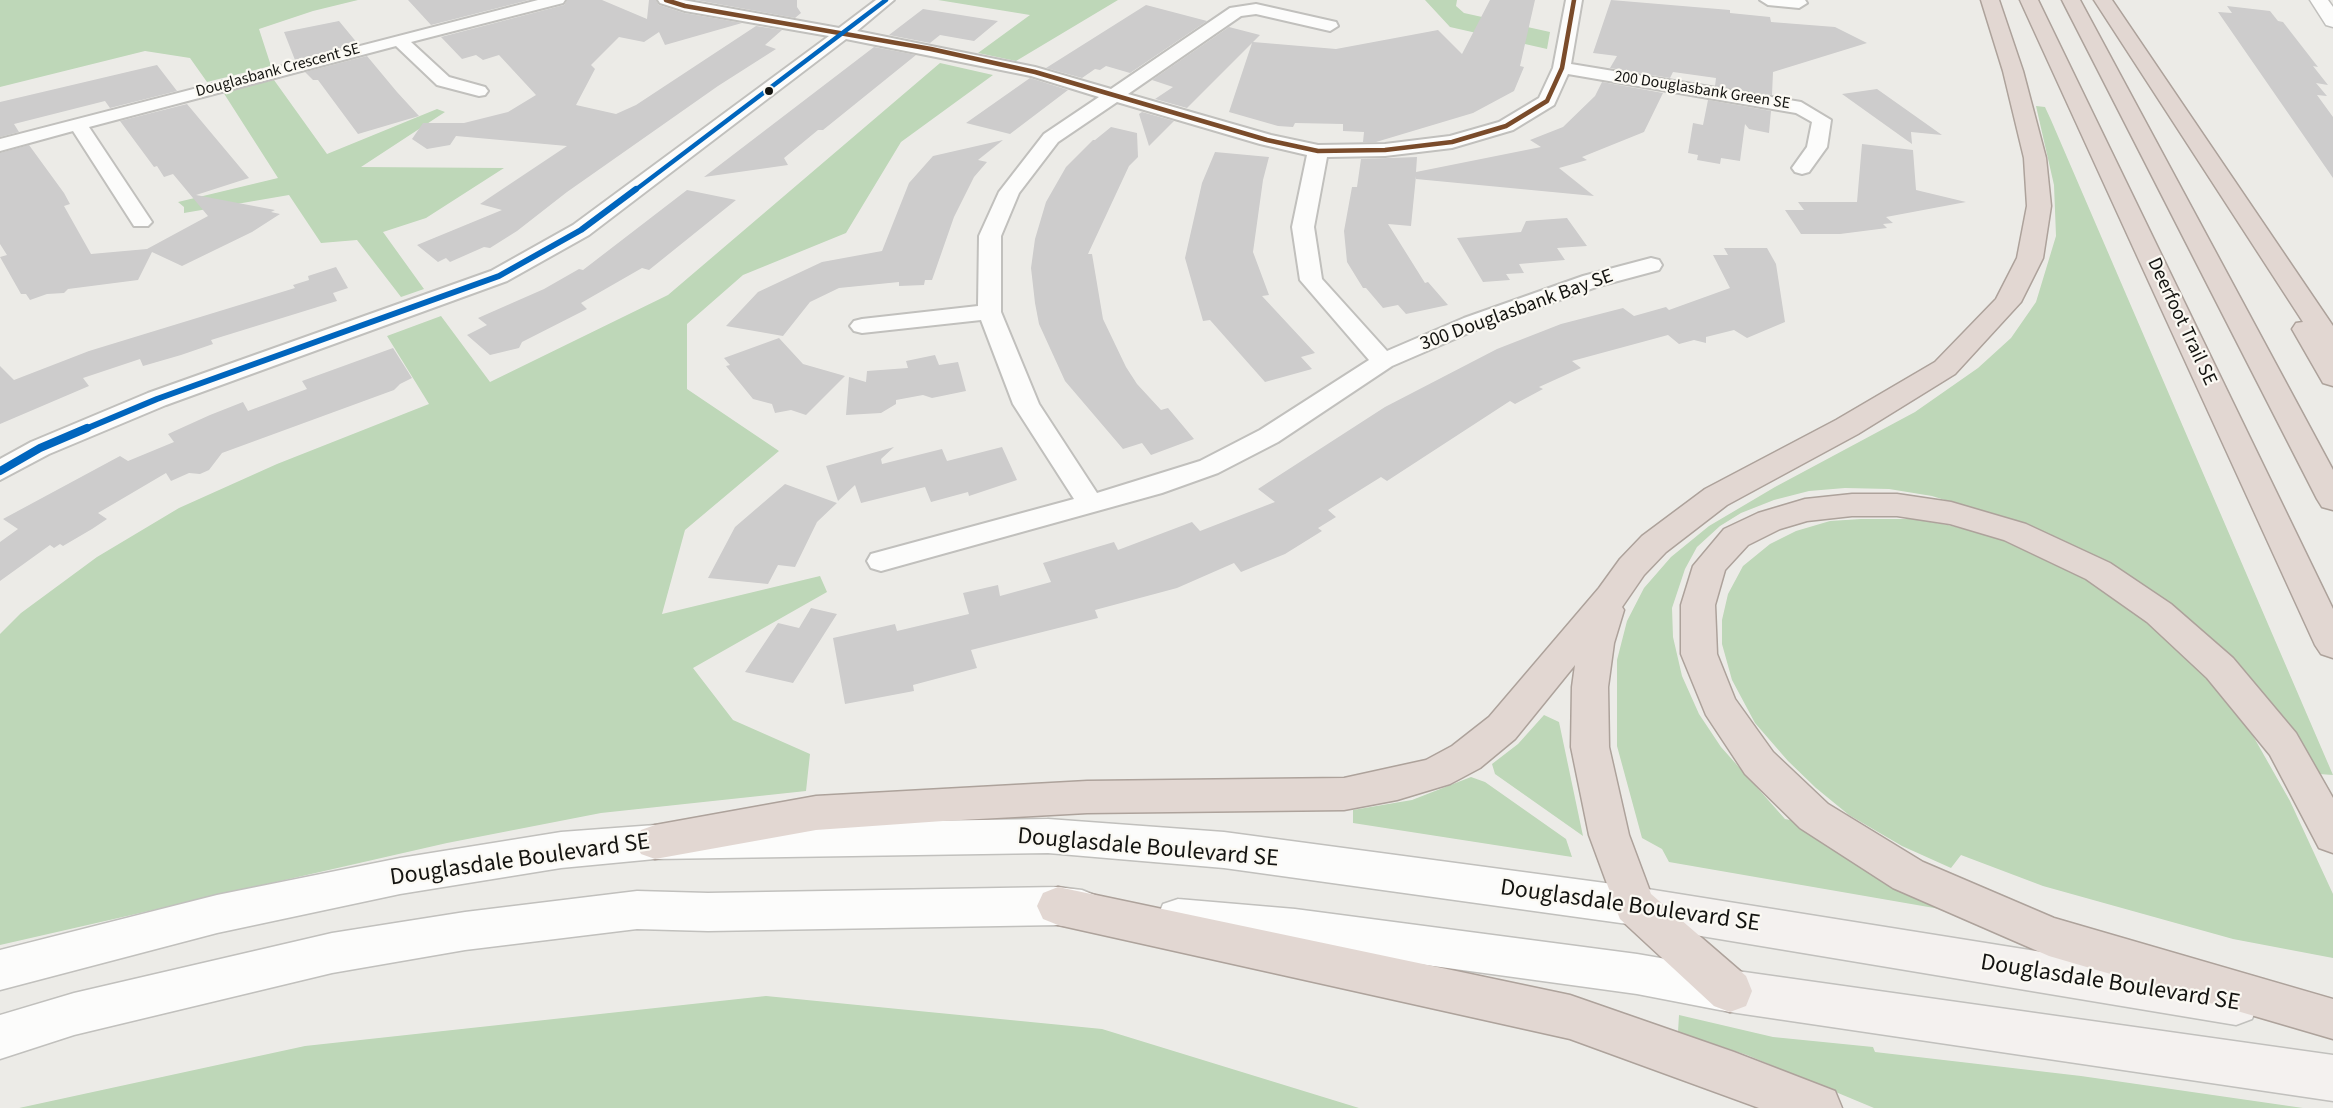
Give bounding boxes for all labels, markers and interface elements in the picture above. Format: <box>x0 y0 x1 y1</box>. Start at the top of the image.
street label: Douglasbank Crescent SE <box>194 40 362 102</box>
street label: 200 Douglasbank Green SE <box>1613 68 1791 114</box>
unlabelled marker <box>763 85 775 97</box>
street label: Deerfoot Trail SE <box>2141 254 2221 390</box>
street label: 300 Douglasbank Bay SE <box>1417 265 1617 357</box>
street label: Douglasdale Boulevard SE <box>1016 823 1280 875</box>
street label: Douglasdale Boulevard SE <box>388 828 652 894</box>
street label: Douglasdale Boulevard SE <box>1498 874 1762 940</box>
street label: Douglasdale Boulevard SE <box>1978 949 2242 1019</box>

